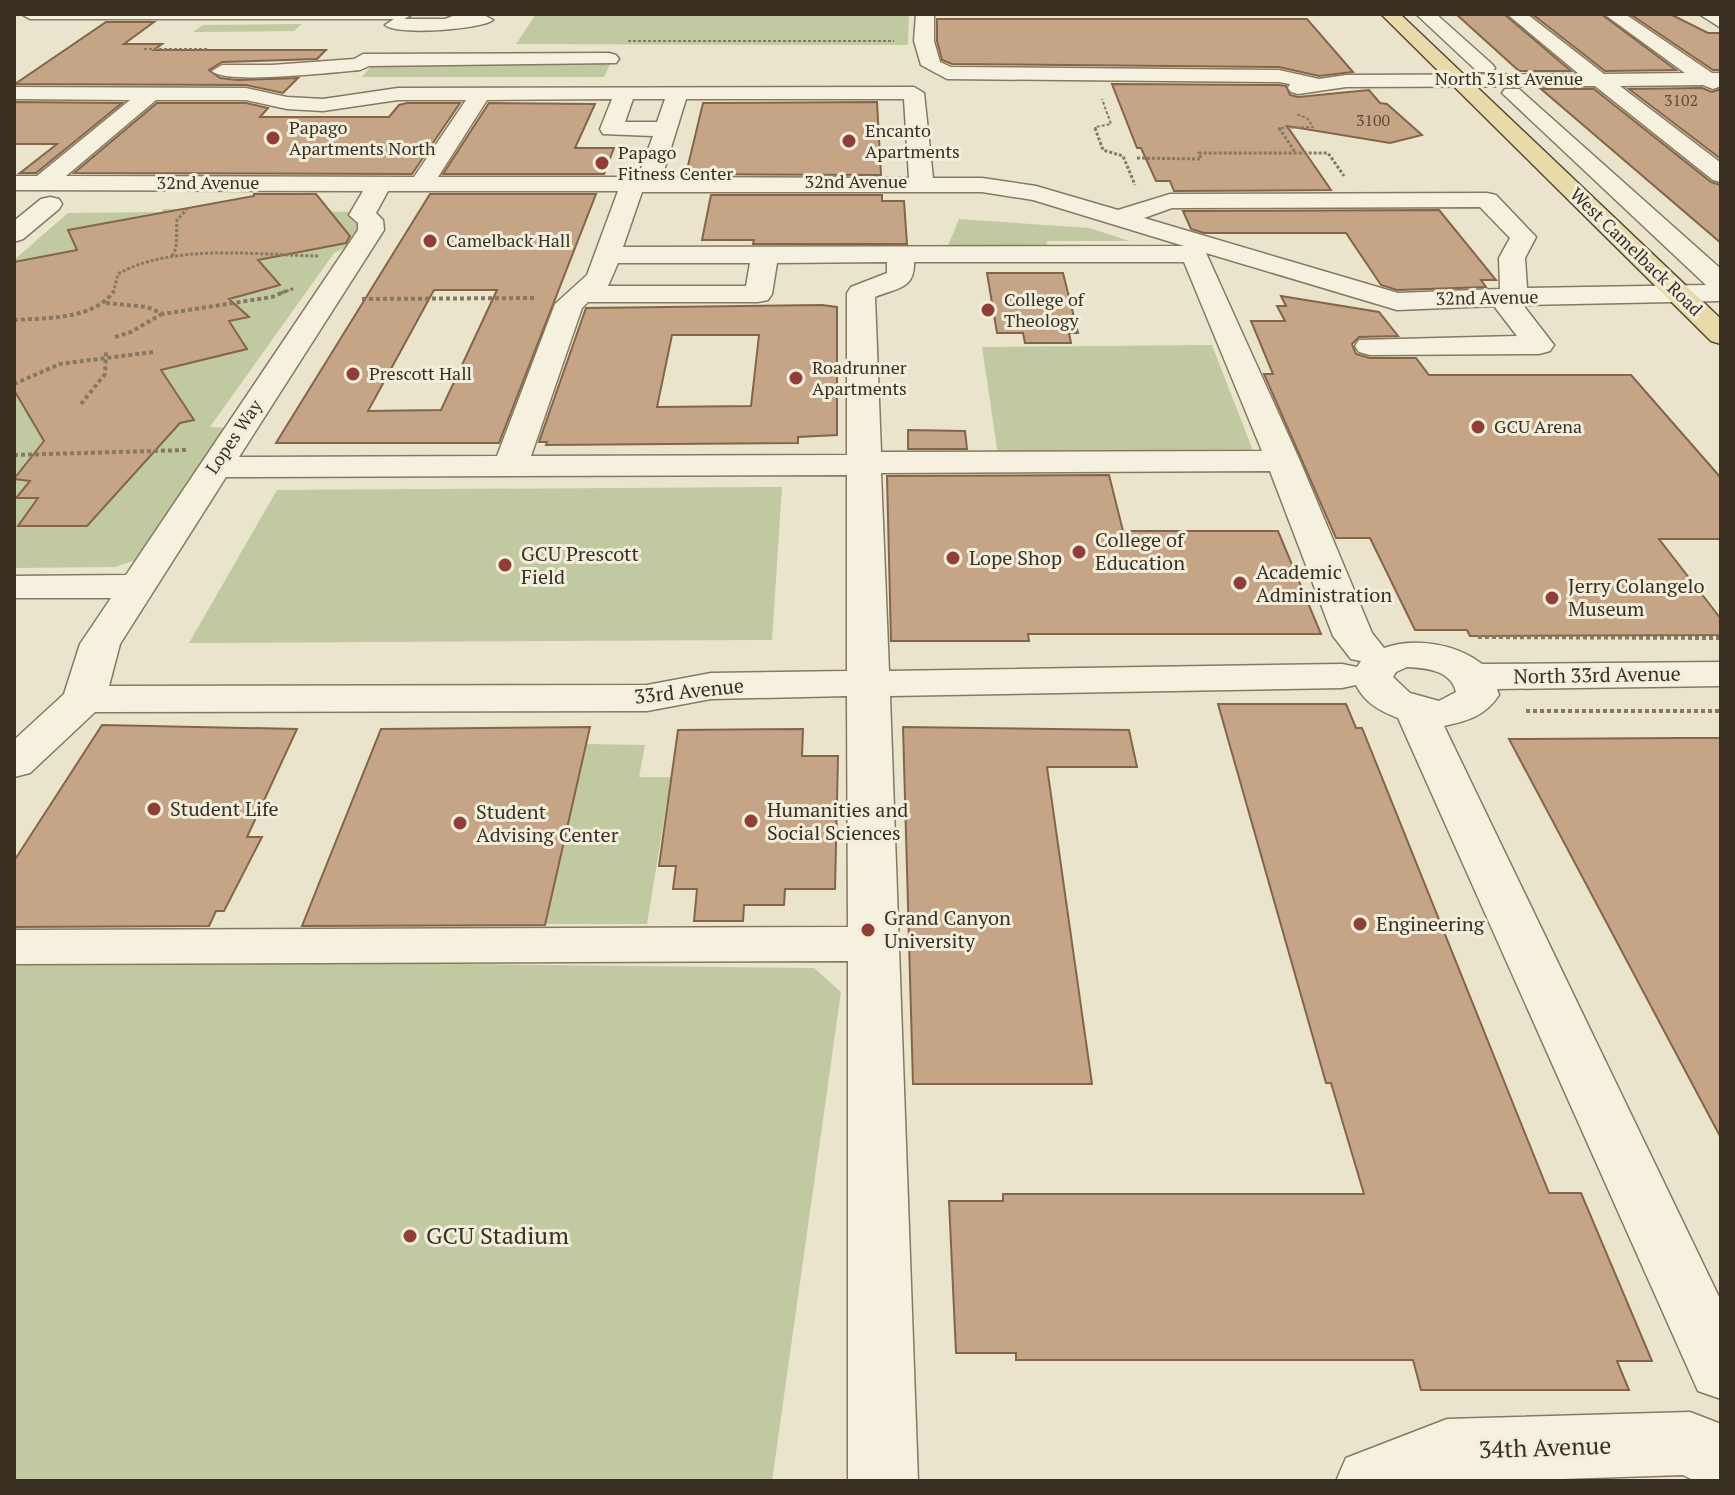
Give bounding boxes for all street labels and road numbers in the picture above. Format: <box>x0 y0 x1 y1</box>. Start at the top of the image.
street label: North 31st Avenue <box>1435 66 1583 90</box>
street label: 32nd Avenue <box>805 169 907 193</box>
street label: 32nd Avenue <box>157 170 259 194</box>
street label: West Camelback Road <box>1565 182 1708 321</box>
street label: 32nd Avenue <box>1435 284 1539 310</box>
street label: Lopes Way <box>199 394 267 478</box>
street label: North 33rd Avenue <box>1513 660 1681 689</box>
street label: 33rd Avenue <box>633 671 745 710</box>
street label: 34th Avenue <box>1478 1429 1612 1465</box>

